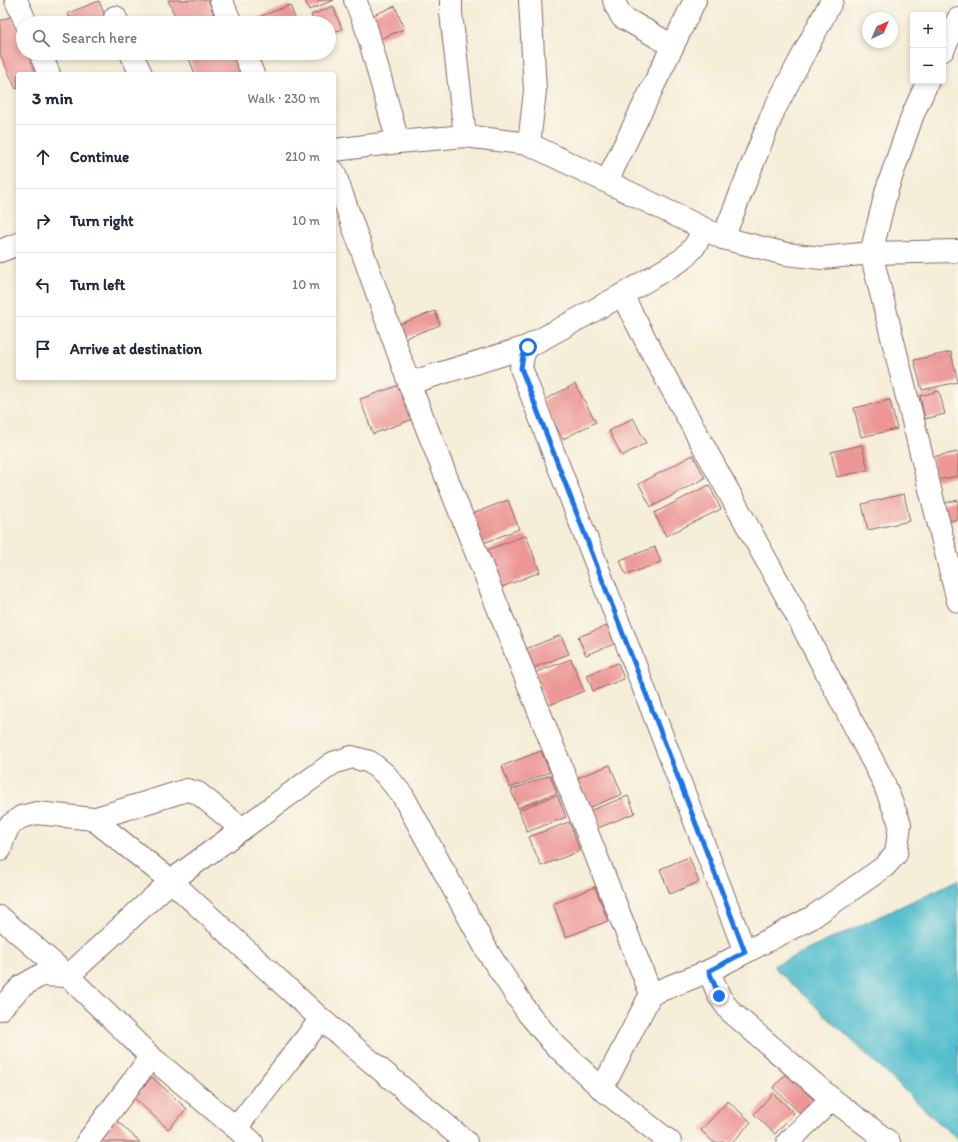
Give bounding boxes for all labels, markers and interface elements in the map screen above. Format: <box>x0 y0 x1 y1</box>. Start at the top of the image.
north arrow <box>862 12 898 48</box>
map controls <box>910 12 946 84</box>
button: + <box>910 12 946 48</box>
search box <box>16 16 336 60</box>
icon: search <box>30 27 52 49</box>
text: Search here <box>62 29 137 47</box>
button: − <box>910 48 946 84</box>
text: 3 min <box>32 88 73 108</box>
text: Walk · 230 m <box>248 91 320 106</box>
icon: ahead <box>32 146 54 168</box>
text: Continue <box>70 148 129 166</box>
text: 210 m <box>285 149 320 164</box>
icon: right <box>32 210 54 232</box>
text: Turn right <box>70 212 134 230</box>
text: 10 m <box>292 213 320 228</box>
icon: left <box>32 274 54 296</box>
text: Turn left <box>70 276 125 294</box>
text: 10 m <box>292 277 320 292</box>
icon: arrive <box>32 338 54 360</box>
route start <box>519 338 537 356</box>
text: Arrive at destination <box>70 340 202 358</box>
route end <box>710 987 728 1005</box>

